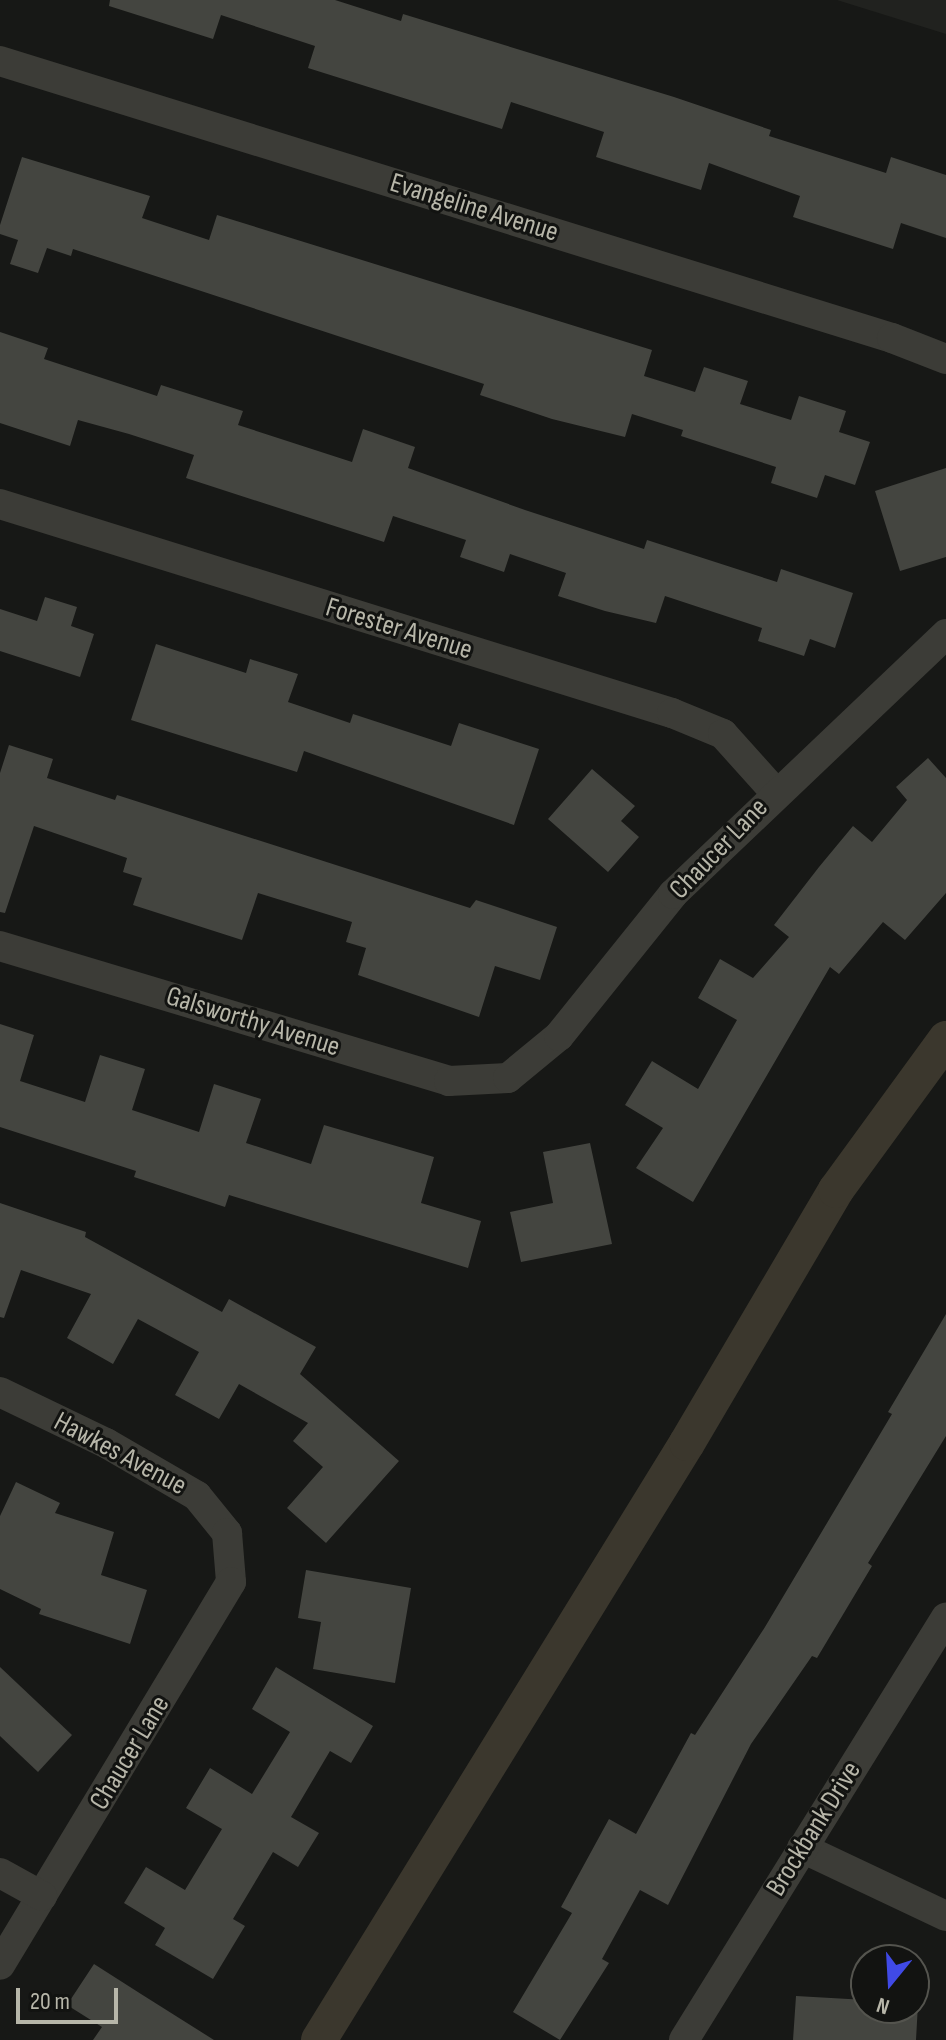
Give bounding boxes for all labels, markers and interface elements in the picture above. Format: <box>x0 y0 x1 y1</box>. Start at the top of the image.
street label: Evangeline Avenue <box>386 166 562 250</box>
street label: Forester Avenue <box>322 591 476 667</box>
street label: Chaucer Lane <box>663 792 775 906</box>
street label: Galsworthy Avenue <box>162 980 344 1064</box>
street label: Hawkes Avenue <box>48 1405 192 1503</box>
street label: Chaucer Lane <box>83 1690 177 1816</box>
street label: Brockbank Drive <box>759 1756 869 1902</box>
north arrow <box>850 1944 930 2024</box>
scale bar <box>20 1972 122 2022</box>
text: 20 m <box>30 1987 70 2016</box>
text: N <box>873 1991 893 2020</box>

